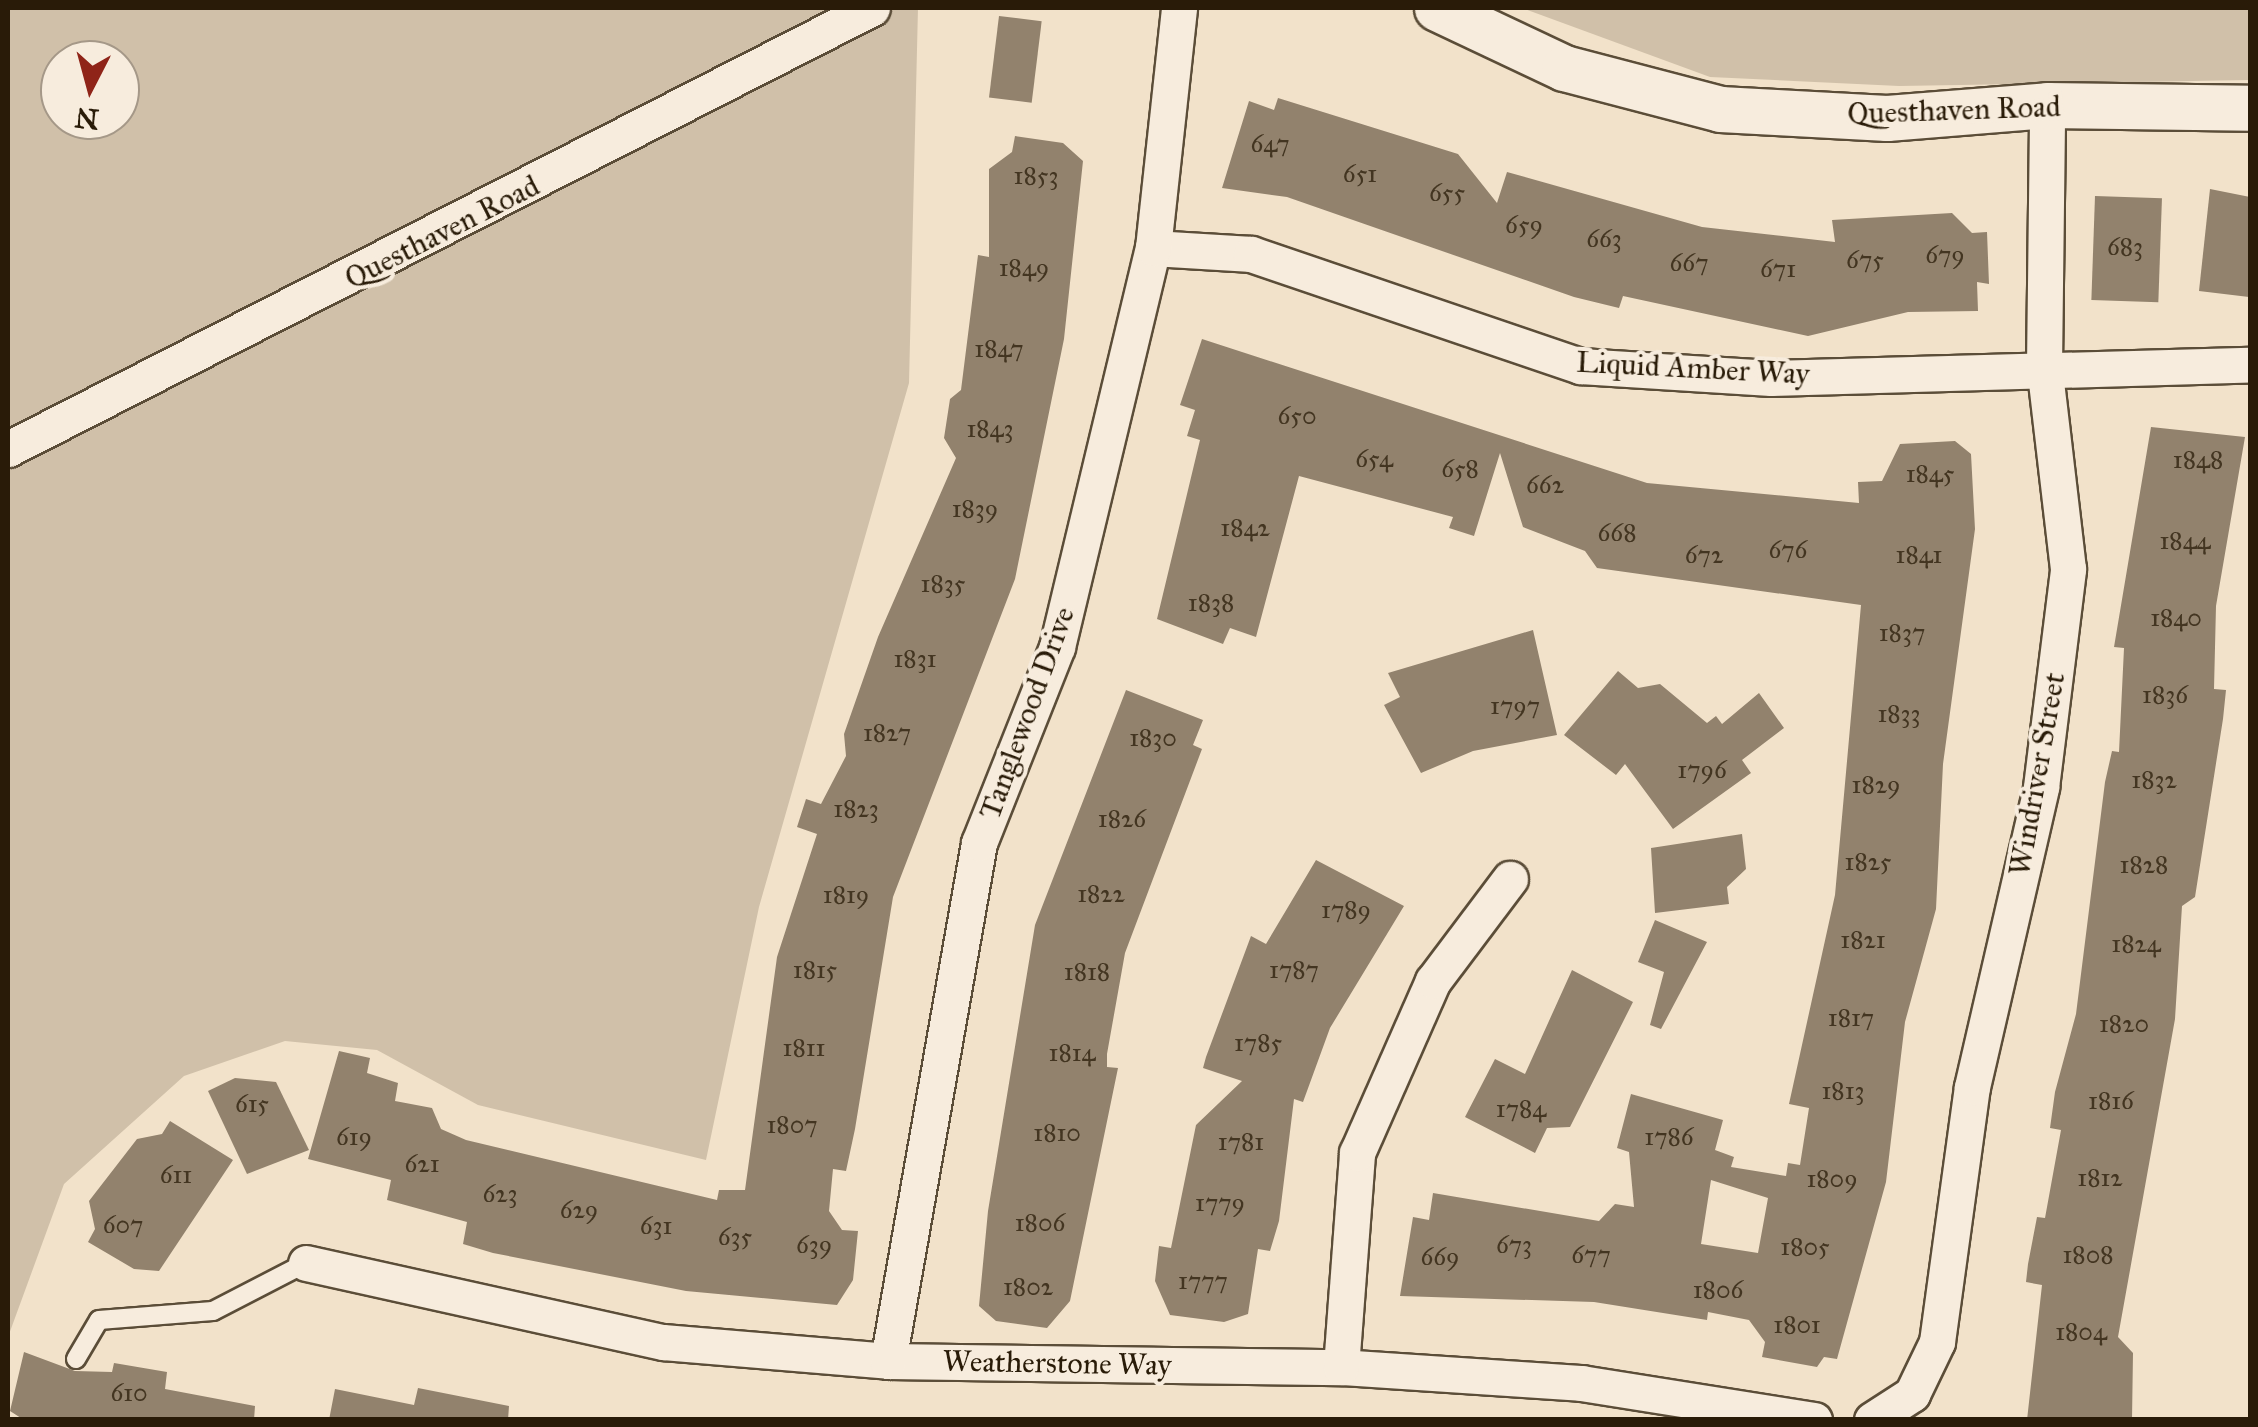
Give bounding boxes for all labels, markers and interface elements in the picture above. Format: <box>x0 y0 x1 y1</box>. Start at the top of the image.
north arrow <box>40 40 140 140</box>
street label: Questhaven Road <box>1847 88 2061 132</box>
text: N <box>73 100 101 137</box>
house number: 647 <box>1250 129 1290 159</box>
house number: 651 <box>1343 159 1377 189</box>
house number: 1853 <box>1014 161 1058 191</box>
street label: Questhaven Road <box>339 168 545 296</box>
house number: 655 <box>1429 178 1465 208</box>
house number: 659 <box>1505 210 1543 240</box>
house number: 663 <box>1586 224 1622 254</box>
house number: 683 <box>2107 232 2143 262</box>
house number: 679 <box>1925 240 1965 270</box>
house number: 675 <box>1846 245 1884 275</box>
house number: 667 <box>1670 248 1708 278</box>
house number: 1849 <box>999 253 1049 283</box>
house number: 671 <box>1760 254 1796 284</box>
house number: 1847 <box>974 334 1024 364</box>
street label: Liquid Amber Way <box>1575 344 1811 392</box>
house number: 650 <box>1278 401 1316 431</box>
house number: 1843 <box>966 414 1014 444</box>
house number: 654 <box>1355 444 1393 474</box>
house number: 1848 <box>2173 445 2223 475</box>
house number: 658 <box>1441 454 1479 484</box>
house number: 1845 <box>1906 459 1954 489</box>
house number: 662 <box>1526 470 1564 500</box>
house number: 1839 <box>952 494 998 524</box>
house number: 1842 <box>1220 513 1270 543</box>
house number: 668 <box>1598 518 1636 548</box>
house number: 1844 <box>2159 526 2211 556</box>
house number: 676 <box>1769 535 1807 565</box>
house number: 672 <box>1685 540 1723 570</box>
house number: 1841 <box>1896 540 1942 570</box>
house number: 1835 <box>921 569 965 599</box>
house number: 1838 <box>1188 588 1234 618</box>
street label: Tanglewood Drive <box>972 602 1082 824</box>
house number: 1840 <box>2150 603 2202 633</box>
house number: 1837 <box>1879 618 1925 648</box>
house number: 1831 <box>893 644 937 674</box>
street label: Windriver Street <box>2001 669 2073 879</box>
house number: 1836 <box>2142 680 2188 710</box>
house number: 1797 <box>1490 691 1540 721</box>
house number: 1833 <box>1877 699 1921 729</box>
house number: 1827 <box>863 718 911 748</box>
house number: 1830 <box>1129 723 1177 753</box>
house number: 1796 <box>1677 755 1727 785</box>
house number: 1832 <box>2131 765 2177 795</box>
house number: 1829 <box>1852 770 1900 800</box>
house number: 1823 <box>833 794 879 824</box>
house number: 1826 <box>1098 804 1146 834</box>
house number: 1825 <box>1845 847 1891 877</box>
house number: 1828 <box>2120 850 2168 880</box>
house number: 1822 <box>1077 879 1125 909</box>
house number: 1819 <box>823 880 869 910</box>
house number: 1789 <box>1321 895 1371 925</box>
house number: 1821 <box>1840 925 1886 955</box>
house number: 1824 <box>2111 929 2161 959</box>
house number: 1815 <box>793 955 837 985</box>
house number: 1787 <box>1269 955 1319 985</box>
house number: 1818 <box>1064 957 1110 987</box>
house number: 1817 <box>1828 1003 1874 1033</box>
house number: 1820 <box>2099 1009 2149 1039</box>
house number: 1785 <box>1234 1028 1282 1058</box>
house number: 1811 <box>783 1033 825 1063</box>
house number: 1814 <box>1049 1038 1095 1068</box>
house number: 1813 <box>1821 1076 1865 1106</box>
house number: 1816 <box>2088 1086 2134 1116</box>
house number: 615 <box>235 1089 269 1119</box>
house number: 1784 <box>1496 1094 1546 1124</box>
house number: 1807 <box>766 1110 818 1140</box>
house number: 1810 <box>1033 1118 1081 1148</box>
house number: 619 <box>336 1122 372 1152</box>
house number: 1786 <box>1644 1122 1694 1152</box>
house number: 1781 <box>1218 1127 1264 1157</box>
house number: 621 <box>404 1149 440 1179</box>
house number: 611 <box>160 1160 192 1190</box>
house number: 1812 <box>2077 1163 2123 1193</box>
house number: 1809 <box>1806 1164 1858 1194</box>
house number: 623 <box>482 1179 518 1209</box>
house number: 1779 <box>1195 1188 1245 1218</box>
house number: 629 <box>560 1195 598 1225</box>
house number: 1806 <box>1015 1208 1065 1238</box>
house number: 607 <box>103 1210 143 1240</box>
house number: 631 <box>640 1211 672 1241</box>
house number: 635 <box>718 1222 752 1252</box>
house number: 639 <box>796 1230 832 1260</box>
house number: 673 <box>1496 1230 1532 1260</box>
house number: 1805 <box>1780 1232 1830 1262</box>
house number: 677 <box>1571 1240 1611 1270</box>
house number: 1808 <box>2062 1240 2114 1270</box>
house number: 669 <box>1420 1242 1460 1272</box>
house number: 1777 <box>1178 1266 1228 1296</box>
house number: 1802 <box>1003 1272 1053 1302</box>
house number: 1806 <box>1693 1275 1743 1305</box>
house number: 1801 <box>1773 1310 1821 1340</box>
house number: 1804 <box>2055 1317 2107 1347</box>
street label: Weatherstone Way <box>942 1343 1172 1383</box>
house number: 610 <box>111 1378 147 1408</box>

